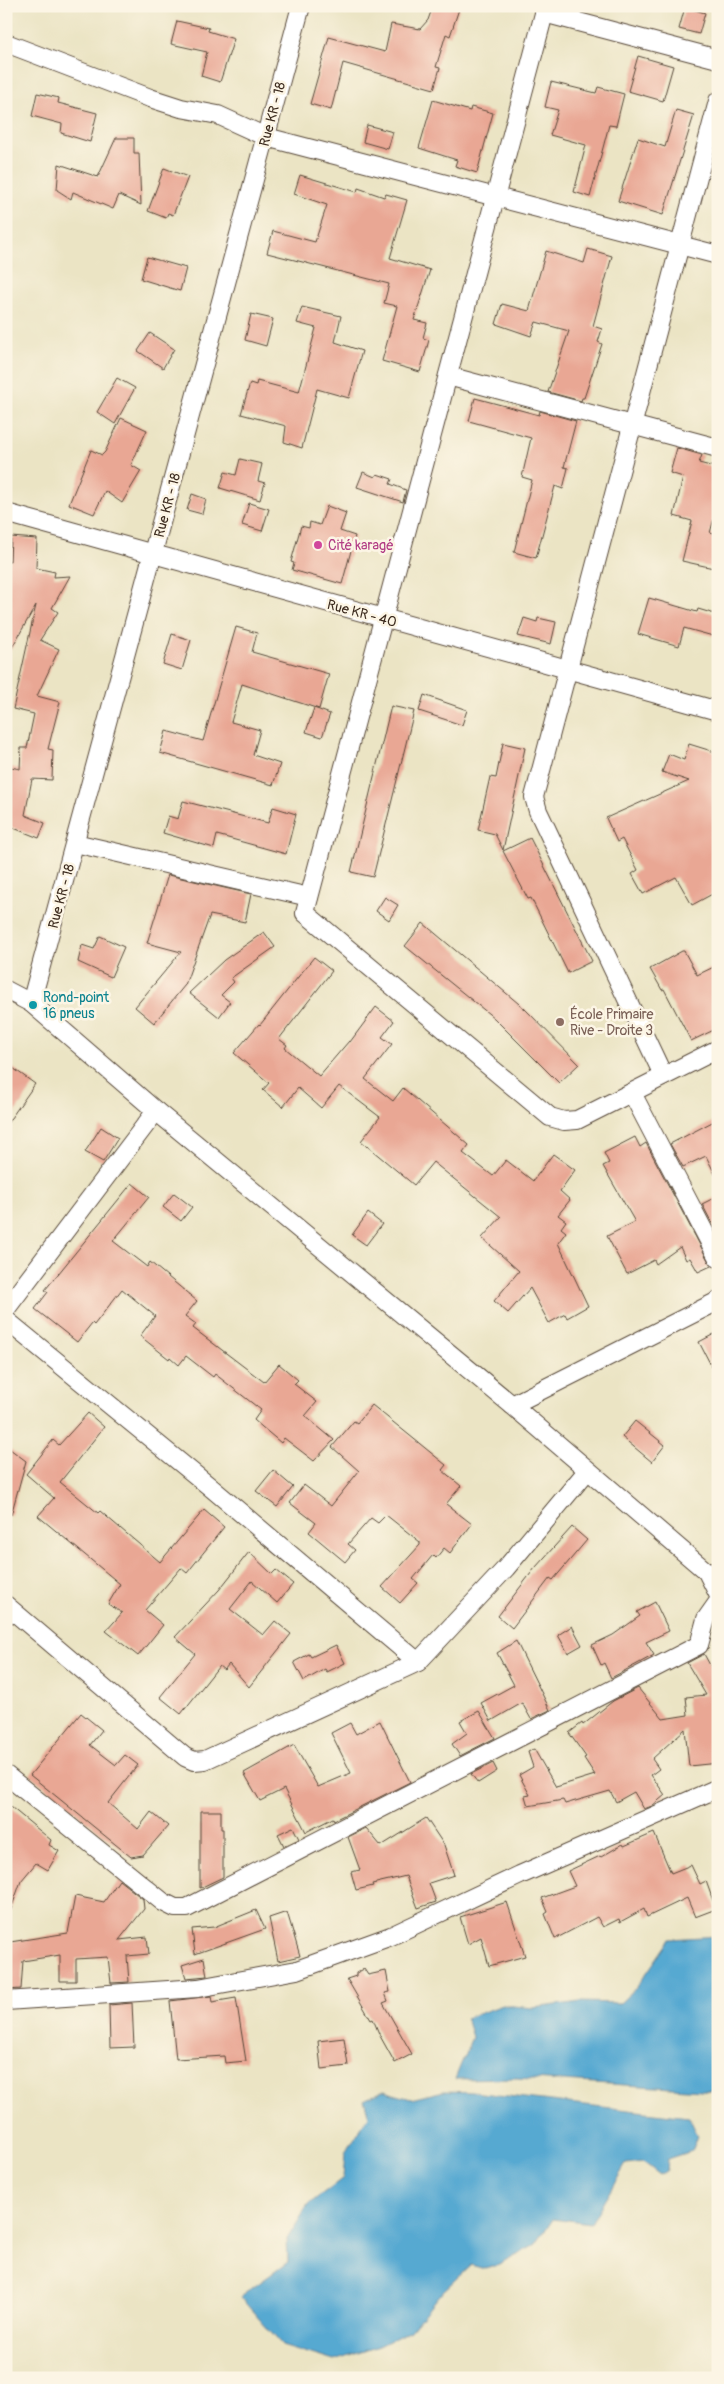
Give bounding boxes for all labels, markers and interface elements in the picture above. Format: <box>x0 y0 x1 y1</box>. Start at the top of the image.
street label: Rue KR - 18 <box>256 80 289 148</box>
street label: Rue KR - 18 <box>151 471 184 539</box>
place label: Cité karagé <box>328 537 394 554</box>
marker: Cité karagé <box>312 539 324 551</box>
street label: Rue KR - 40 <box>325 596 399 631</box>
street label: Rue KR - 18 <box>45 862 78 930</box>
place label: Rond-point 16 pneus <box>43 989 109 1022</box>
marker: Rond-point 16 pneus <box>27 999 39 1011</box>
place label: École Primaire Rive - Droite 3 <box>570 1005 653 1039</box>
marker: École Primaire Rive - Droite 3 <box>554 1016 566 1028</box>

